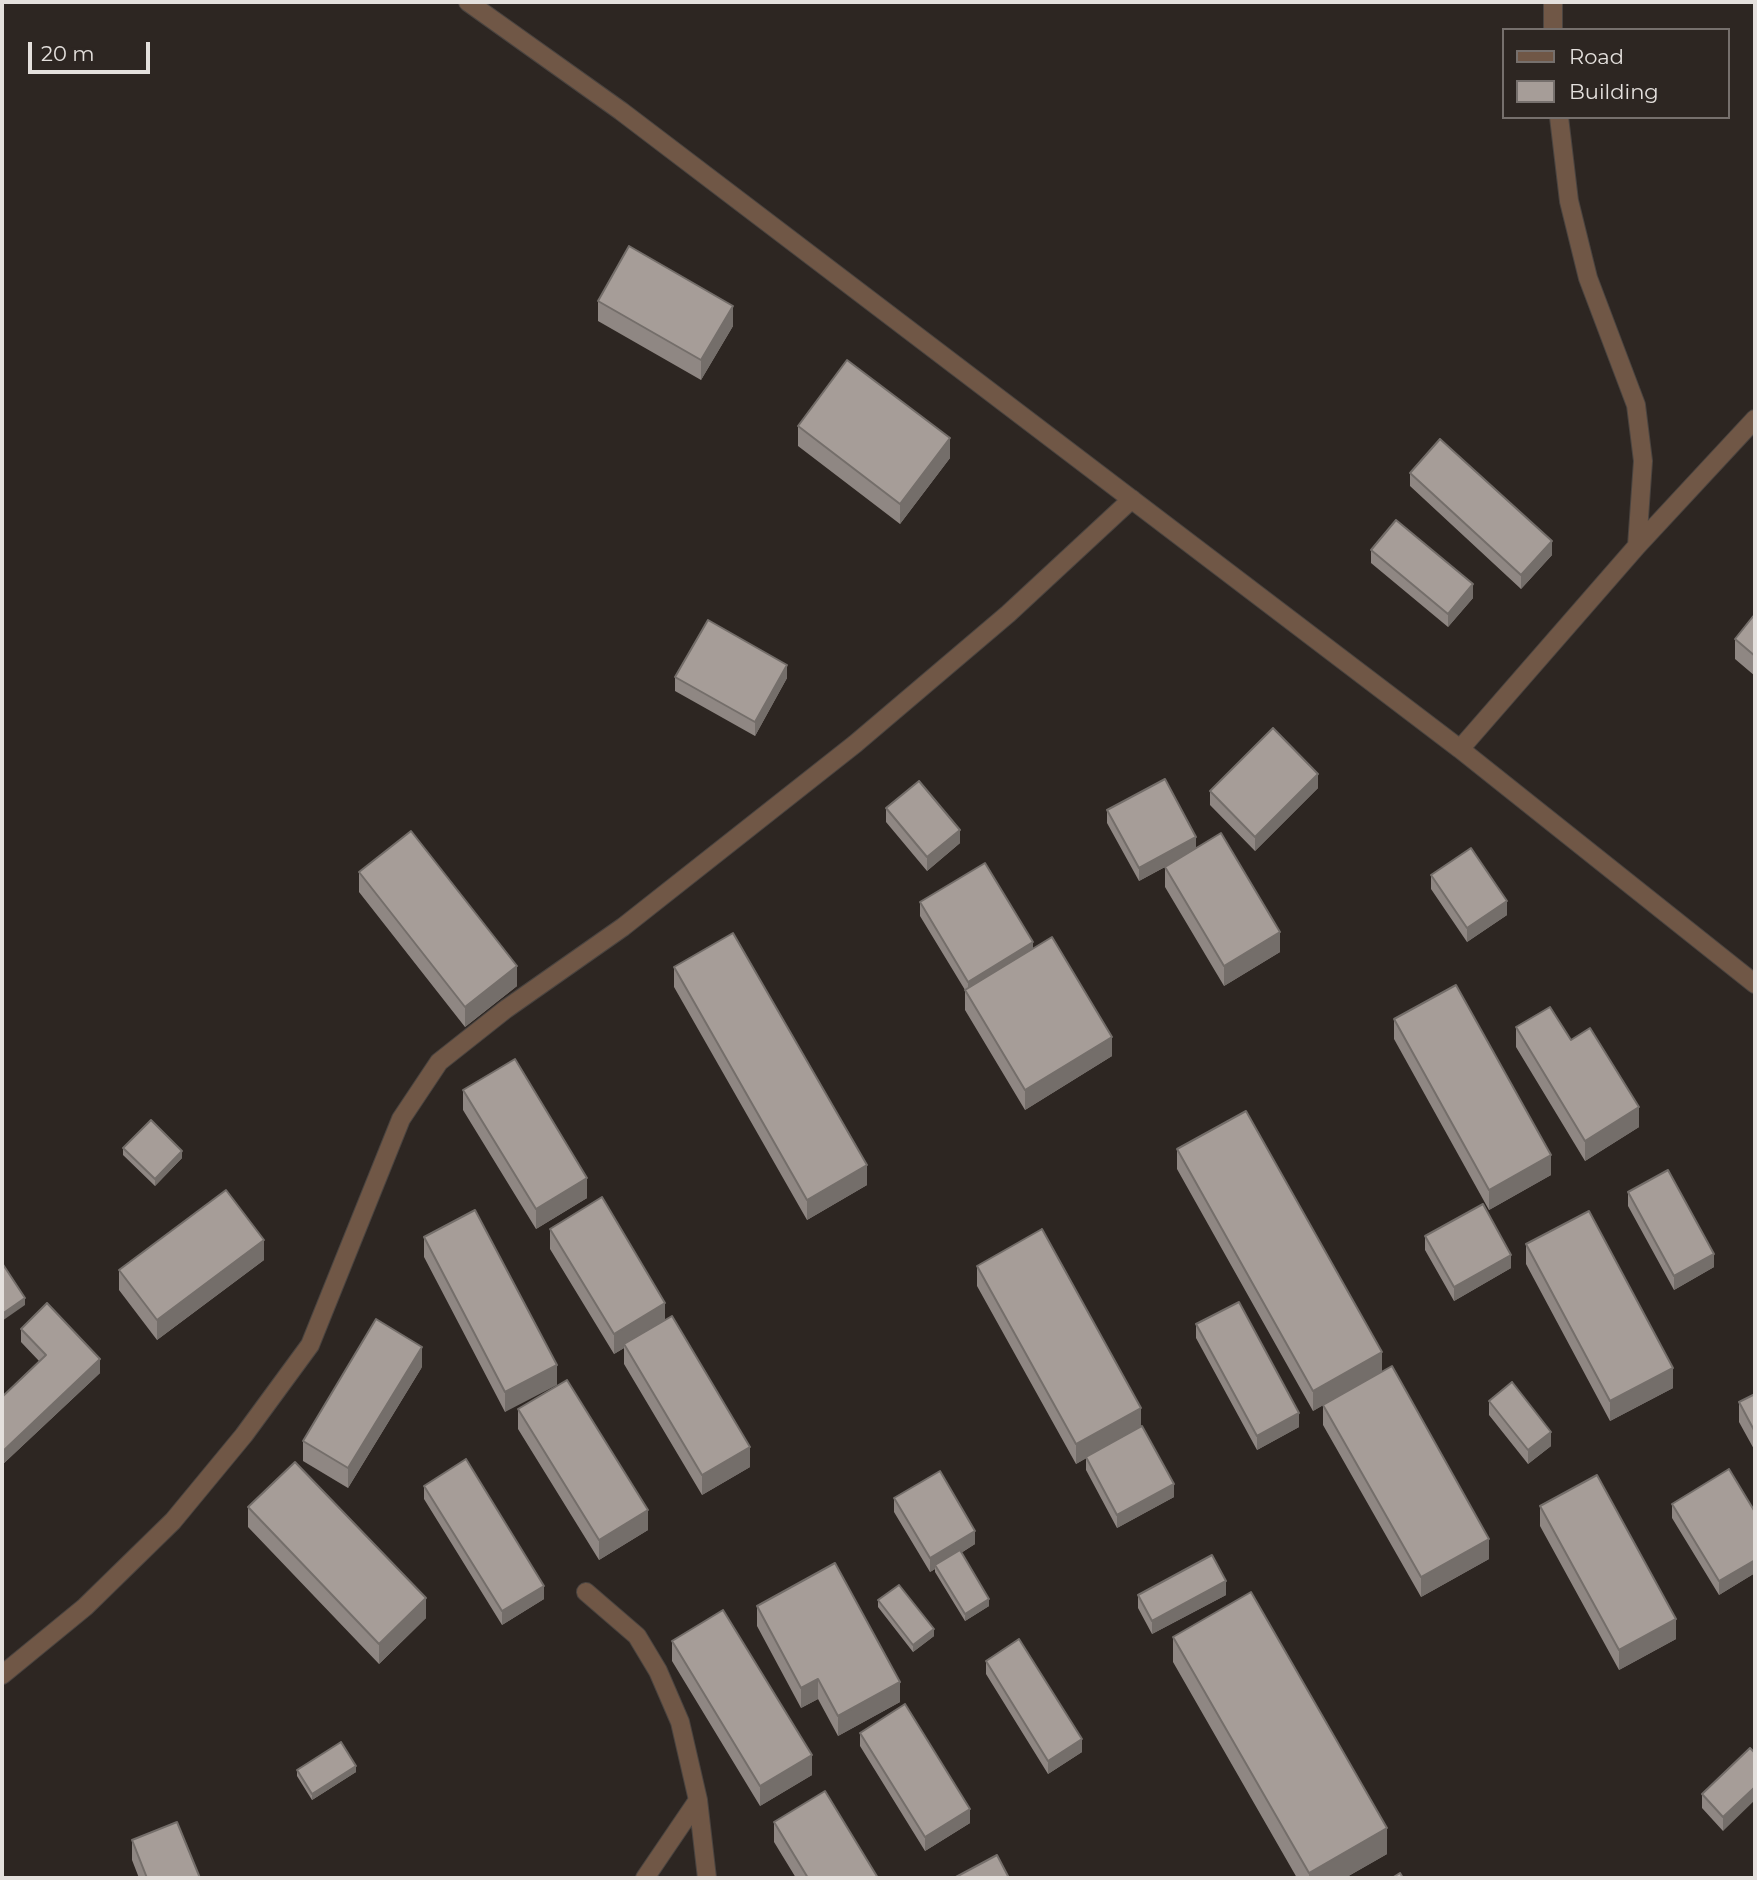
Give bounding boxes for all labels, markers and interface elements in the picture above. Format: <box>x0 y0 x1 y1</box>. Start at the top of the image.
scale bar <box>32 28 154 72</box>
legend <box>1502 28 1729 119</box>
text: 20 m <box>41 41 95 66</box>
text: Road <box>1569 44 1624 69</box>
text: Building <box>1569 79 1659 104</box>

